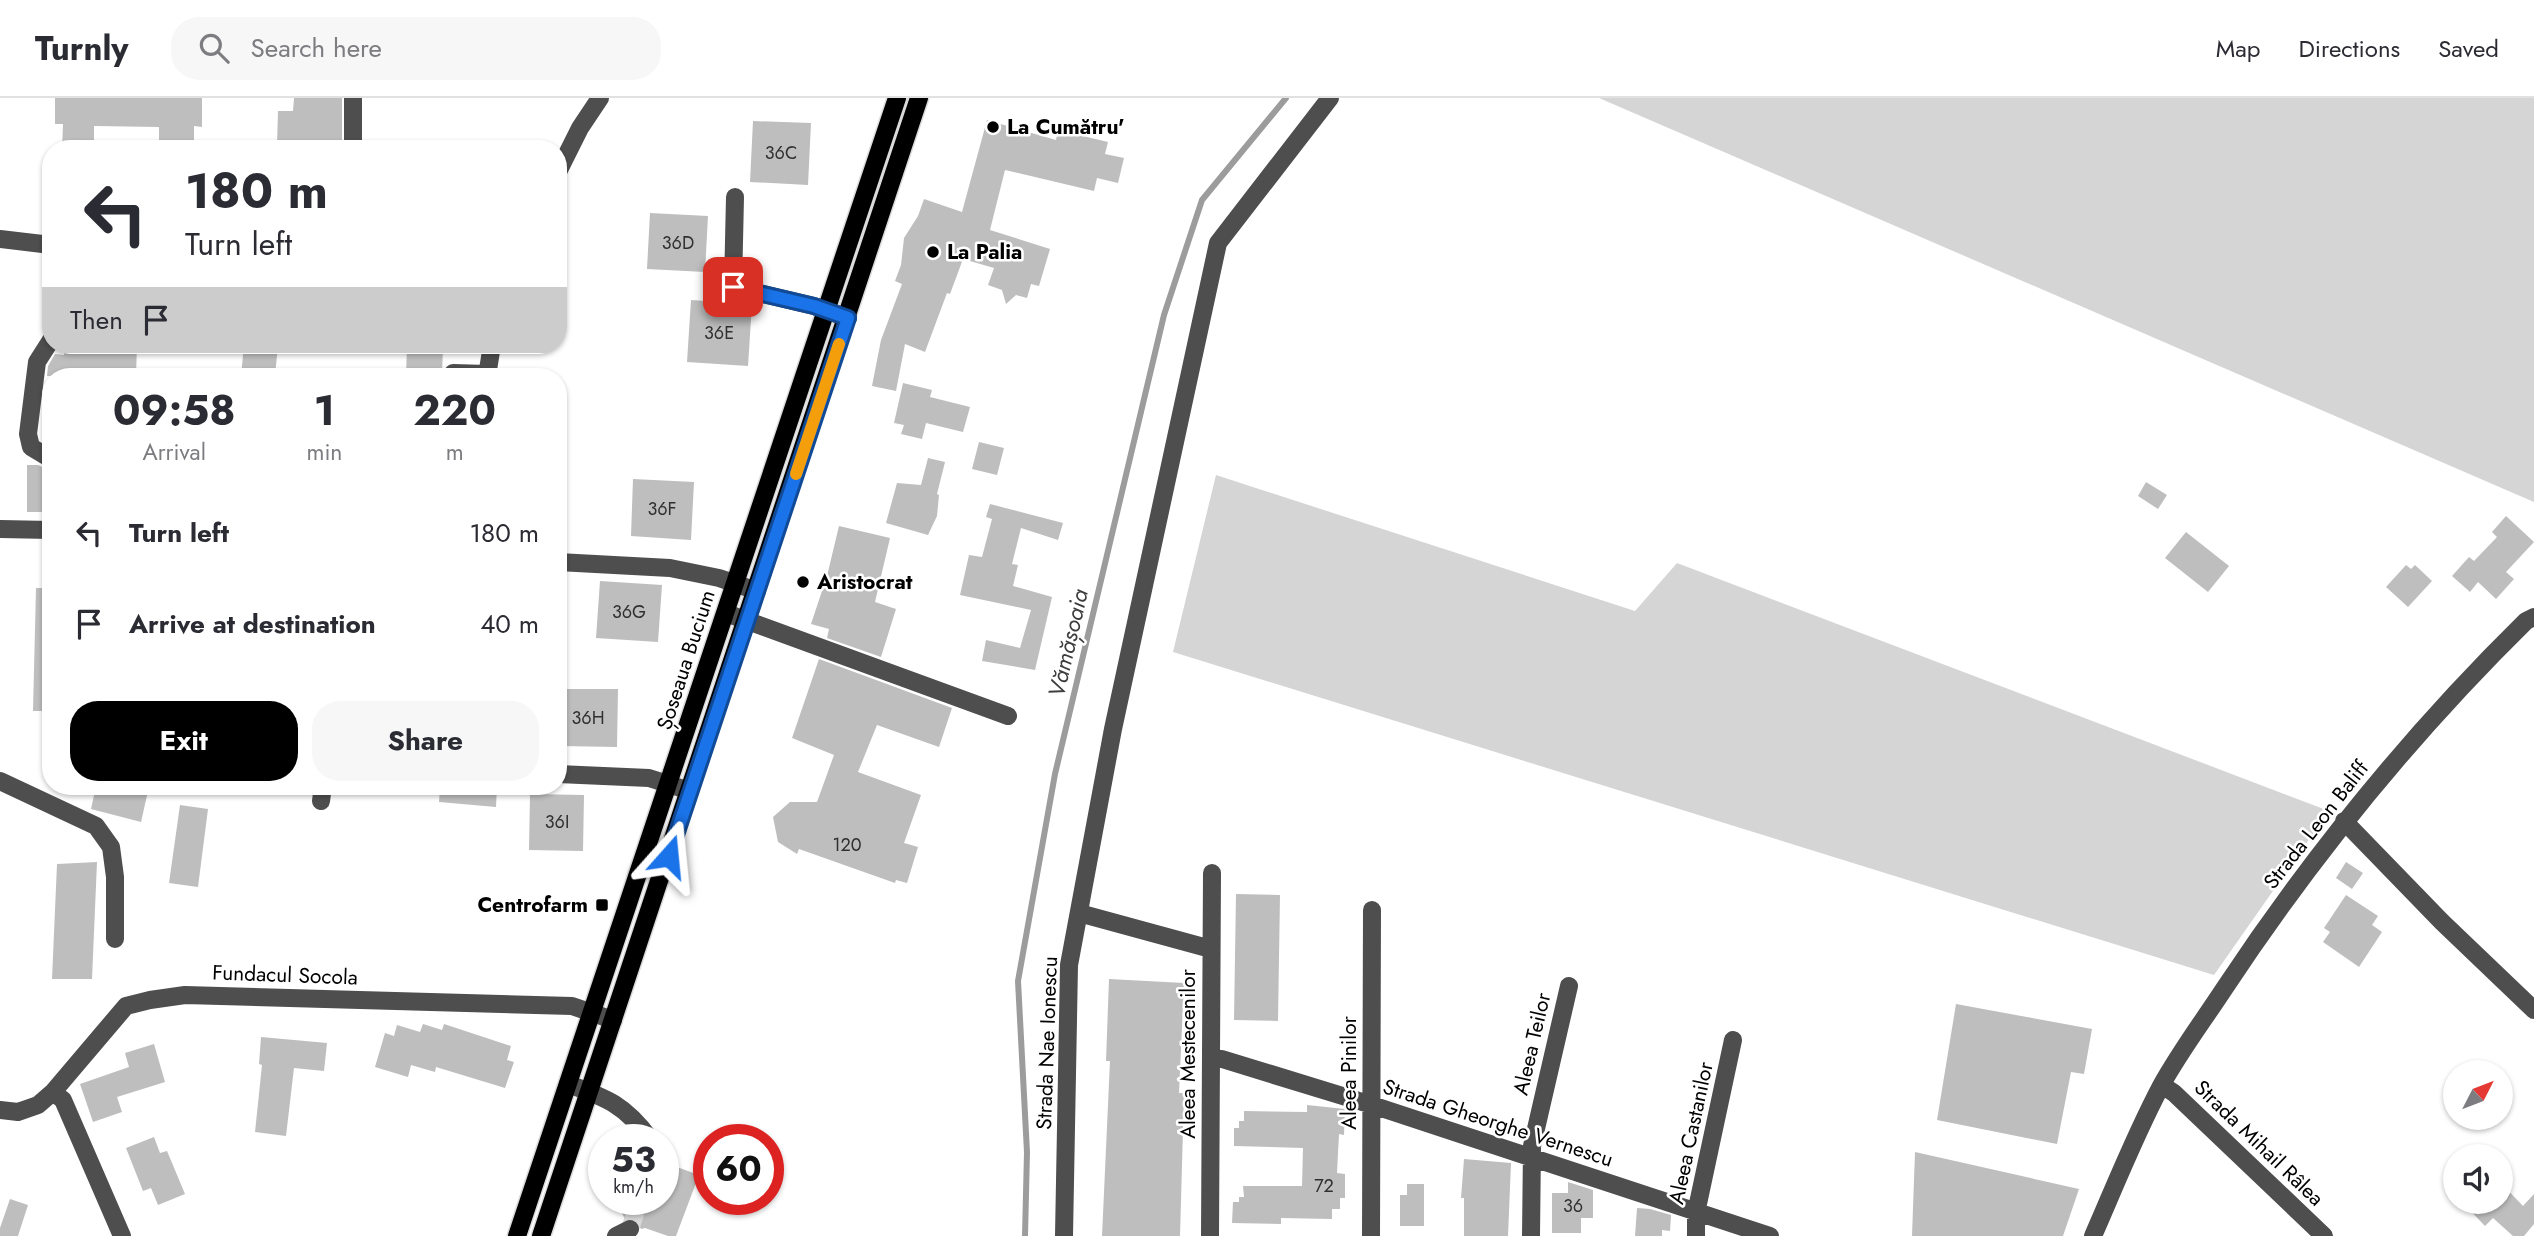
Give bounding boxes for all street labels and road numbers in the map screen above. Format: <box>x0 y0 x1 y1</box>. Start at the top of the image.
street label: Șoseaua Bucium <box>649 586 723 734</box>
street label: Strada Leon Baliff <box>2256 754 2376 895</box>
street label: Strada Nae Ionescu <box>1029 956 1065 1130</box>
street label: Fundacul Socola <box>212 957 358 993</box>
street label: Aleea Mestecenilor <box>1173 968 1203 1139</box>
street label: Aleea Teilor <box>1506 989 1559 1098</box>
street label: Aleea Pinilor <box>1334 1015 1364 1130</box>
street label: Aleea Castanilor <box>1661 1058 1721 1207</box>
street label: Strada Gheorghe Vernescu <box>1379 1072 1617 1174</box>
street label: Strada Mihail Râlea <box>2187 1073 2331 1213</box>

